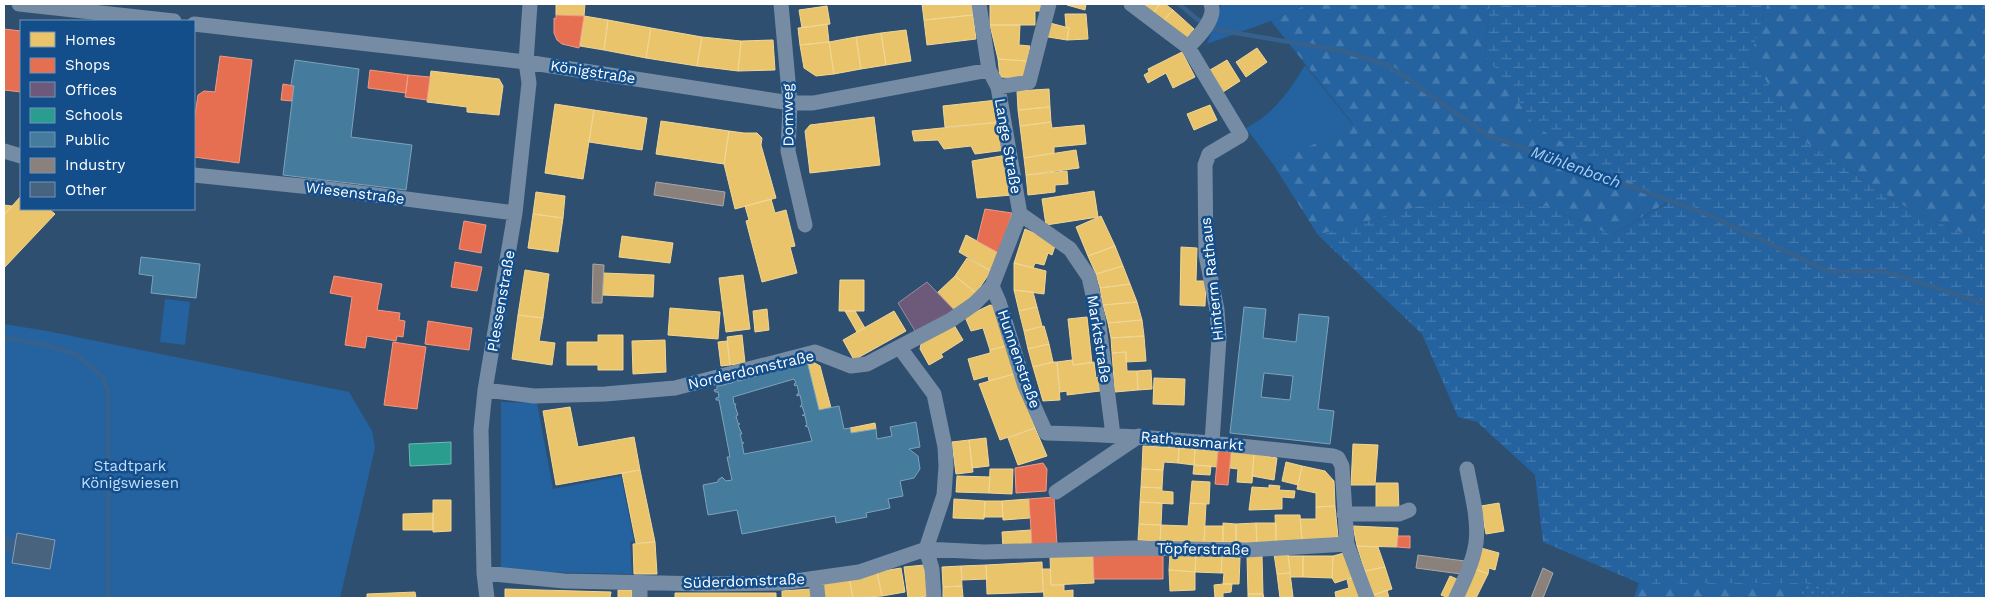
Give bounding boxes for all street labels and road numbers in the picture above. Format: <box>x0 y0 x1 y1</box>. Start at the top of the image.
street label: Königstraße <box>549 56 637 88</box>
street label: Domweg <box>778 83 798 147</box>
street label: Lange Straße <box>991 97 1025 195</box>
street label: Wiesenstraße <box>305 178 405 208</box>
street label: Hinterm Rathaus <box>1197 216 1227 342</box>
street label: Plessenstraße <box>483 249 519 353</box>
street label: Marktstraße <box>1083 294 1115 384</box>
street label: Hunnenstraße <box>994 307 1044 411</box>
street label: Norderdomstraße <box>686 347 816 393</box>
street label: Rathausmarkt <box>1140 428 1245 455</box>
street label: Töpferstraße <box>1157 539 1249 559</box>
street label: Süderdomstraße <box>683 570 805 592</box>

